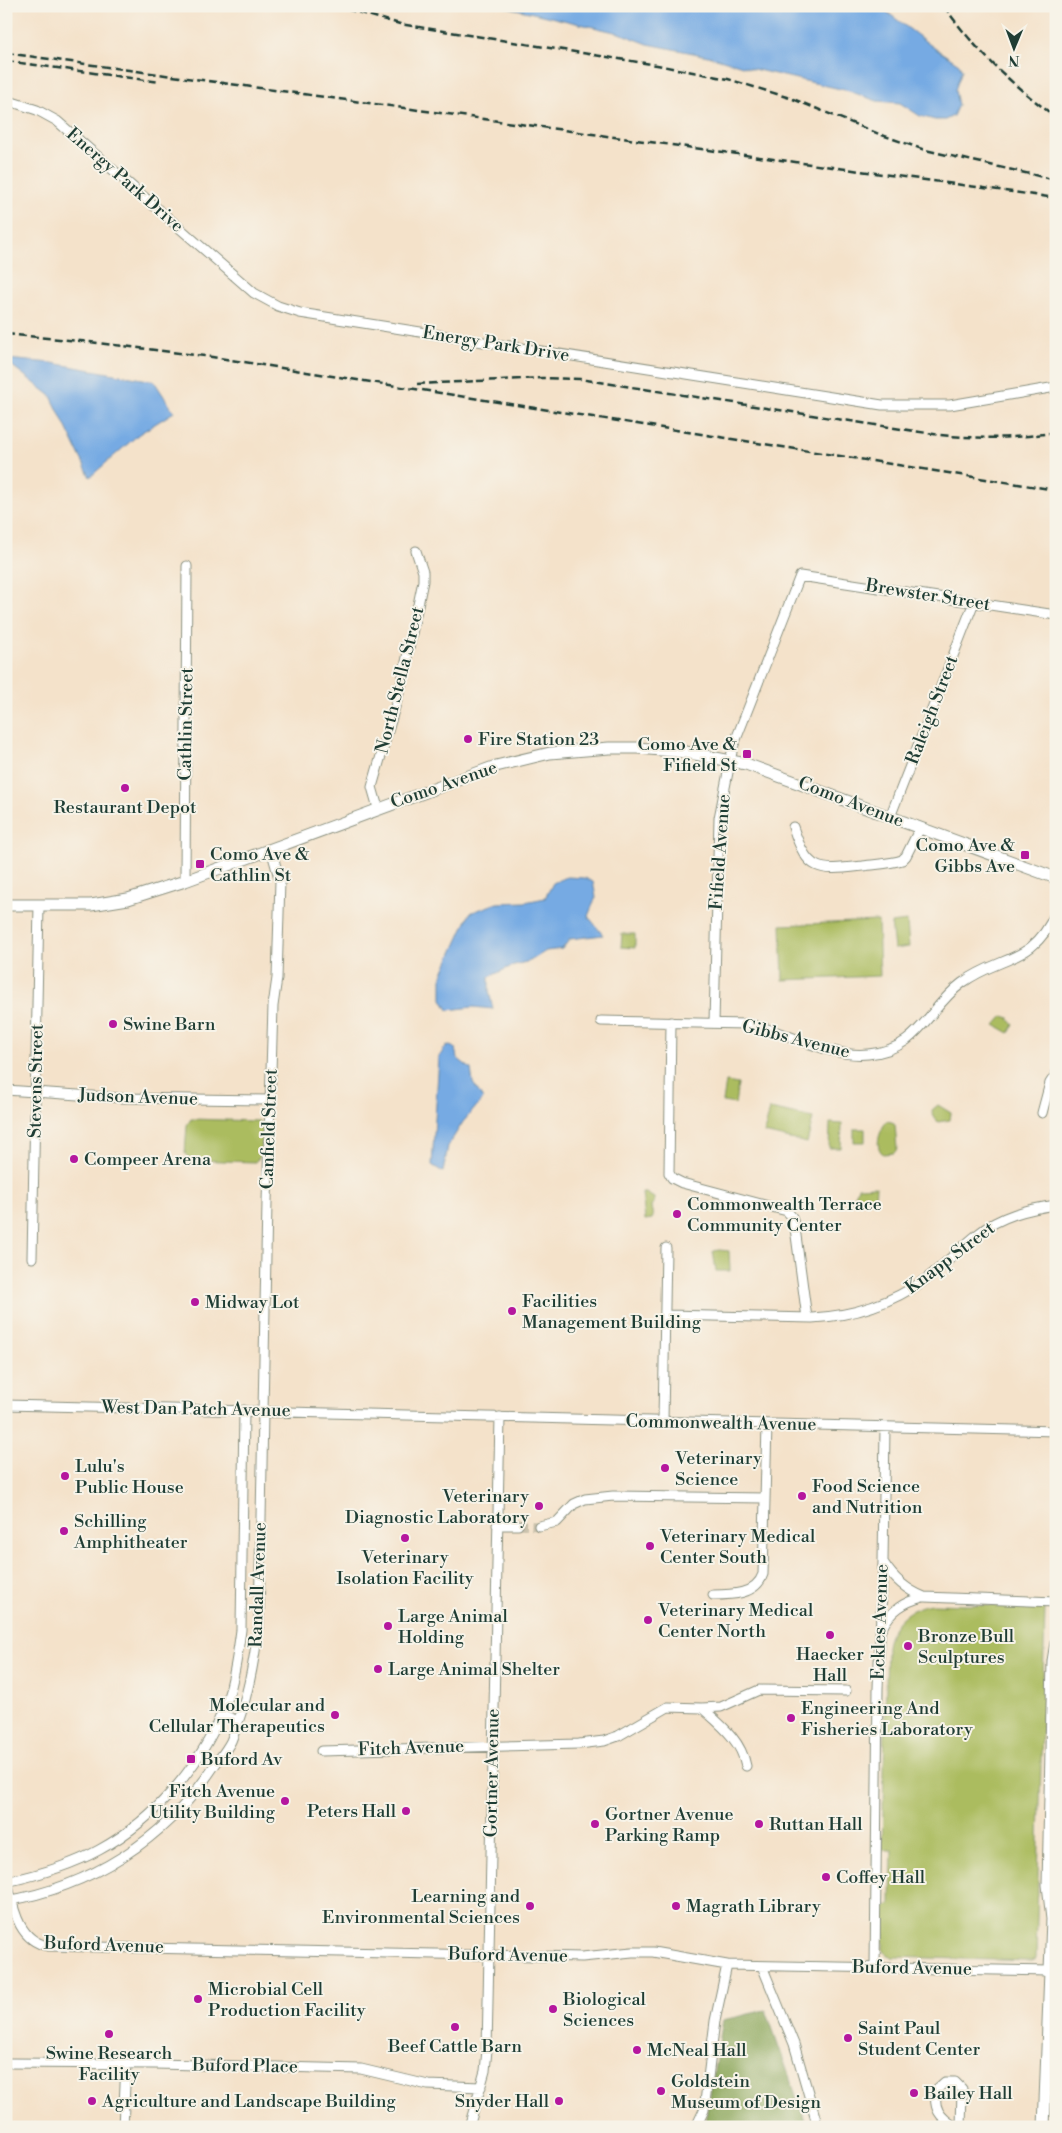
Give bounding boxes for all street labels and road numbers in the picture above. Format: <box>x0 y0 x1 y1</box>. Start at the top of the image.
street label: Energy Park Drive <box>61 123 189 237</box>
street label: Energy Park Drive <box>421 321 571 367</box>
street label: Brewster Street <box>863 574 993 616</box>
street label: North Stella Street <box>371 604 430 756</box>
street label: Raleigh Street <box>901 652 964 768</box>
street label: Cathlin Street <box>174 666 198 781</box>
street label: Como Avenue <box>388 756 500 814</box>
street label: Como Avenue <box>795 771 907 833</box>
street label: Fifield Avenue <box>704 793 736 911</box>
street label: Gibbs Avenue <box>740 1014 852 1064</box>
street label: Stevens Street <box>24 1023 49 1138</box>
street label: Canfield Street <box>255 1068 283 1190</box>
street label: Judson Avenue <box>77 1083 198 1111</box>
street label: Knapp Street <box>901 1216 1000 1299</box>
street label: West Dan Patch Avenue <box>100 1396 291 1422</box>
street label: Commonwealth Avenue <box>625 1410 817 1436</box>
street label: Randall Avenue <box>244 1522 272 1648</box>
street label: Eckles Avenue <box>866 1564 894 1680</box>
street label: Gortner Avenue <box>479 1708 505 1838</box>
street label: Fitch Avenue <box>358 1735 464 1761</box>
street label: Buford Avenue <box>43 1931 164 1959</box>
street label: Buford Avenue <box>447 1942 568 1968</box>
street label: Buford Avenue <box>851 1955 972 1981</box>
street label: Buford Place <box>191 2054 298 2078</box>

